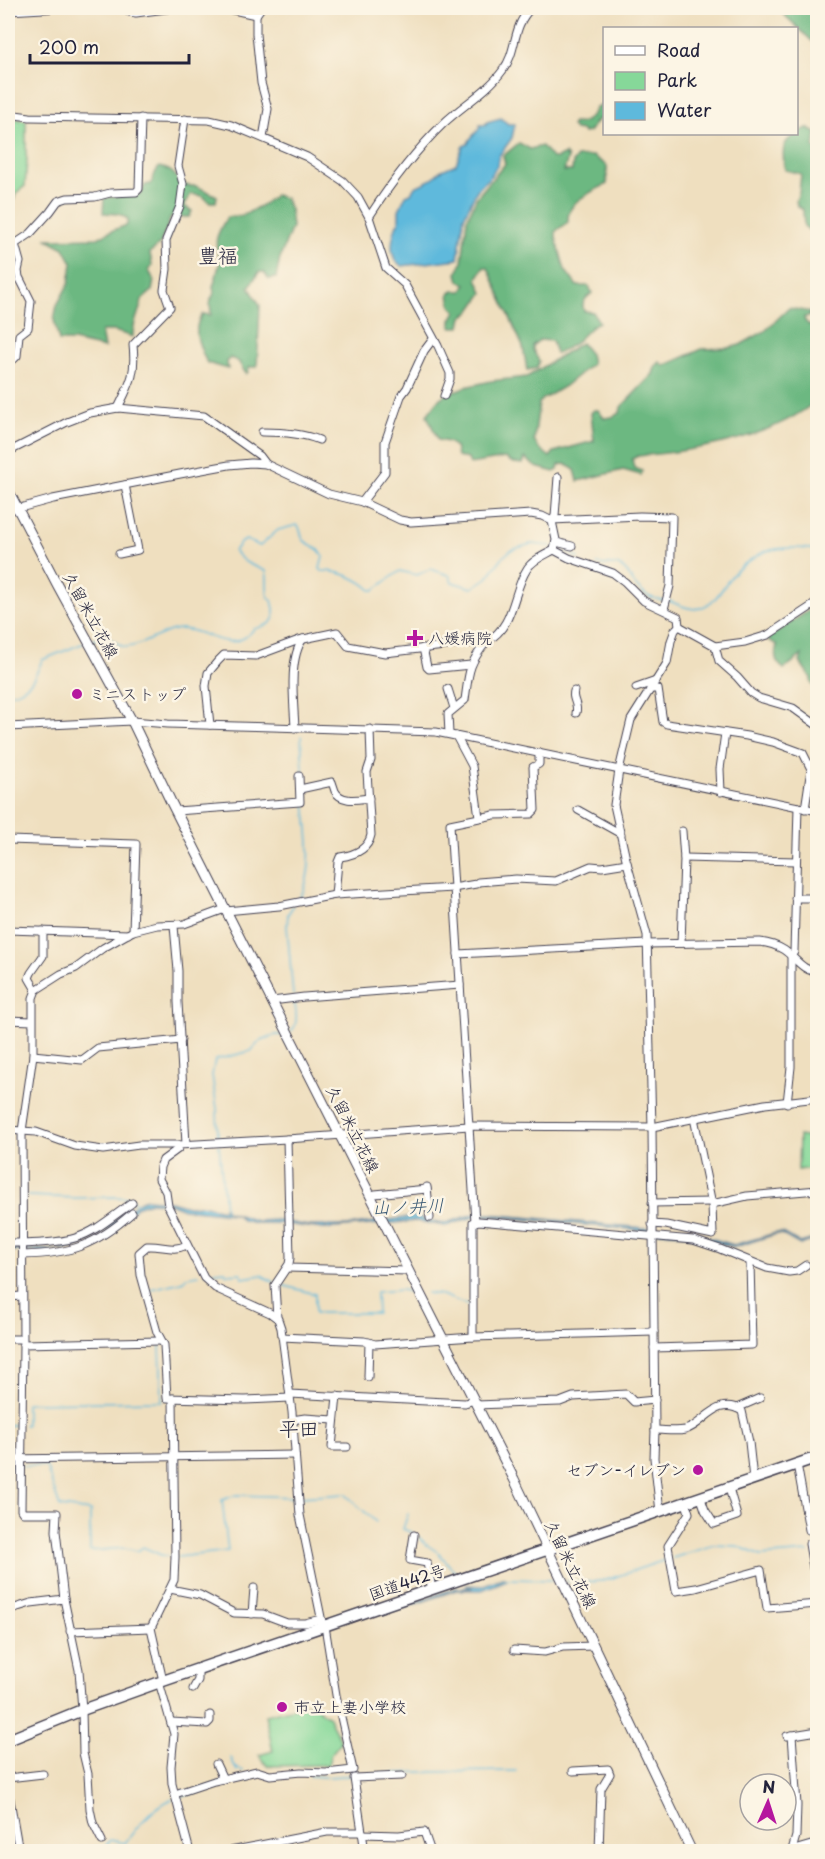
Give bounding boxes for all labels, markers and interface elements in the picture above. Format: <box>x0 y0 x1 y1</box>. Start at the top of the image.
scale bar <box>30 27 189 65</box>
legend <box>603 27 798 135</box>
text: 200 m <box>39 33 99 60</box>
text: Road <box>657 36 701 63</box>
text: Park <box>657 66 697 93</box>
text: Water <box>657 96 712 123</box>
district label: 豊福 <box>198 240 238 270</box>
street label: 久留米立花線 <box>58 567 126 662</box>
place label: 八媛病院 <box>428 625 492 649</box>
marker: 八媛病院 <box>406 629 424 647</box>
place label: ミニストップ <box>89 681 187 705</box>
marker: ミニストップ <box>70 687 84 701</box>
street label: 久留米立花線 <box>321 1080 386 1177</box>
water label: 山ノ井川 <box>371 1191 444 1220</box>
district label: 平田 <box>279 1413 319 1443</box>
place label: セブン-イレブン <box>566 1457 686 1481</box>
marker: セブン-イレブン <box>691 1463 705 1477</box>
street label: 久留米立花線 <box>540 1515 604 1612</box>
street label: 国道442号 <box>365 1557 448 1605</box>
place label: 市立上妻小学校 <box>294 1694 406 1718</box>
marker: 市立上妻小学校 <box>275 1700 289 1714</box>
north arrow <box>738 1772 798 1832</box>
text: N <box>762 1774 776 1798</box>

